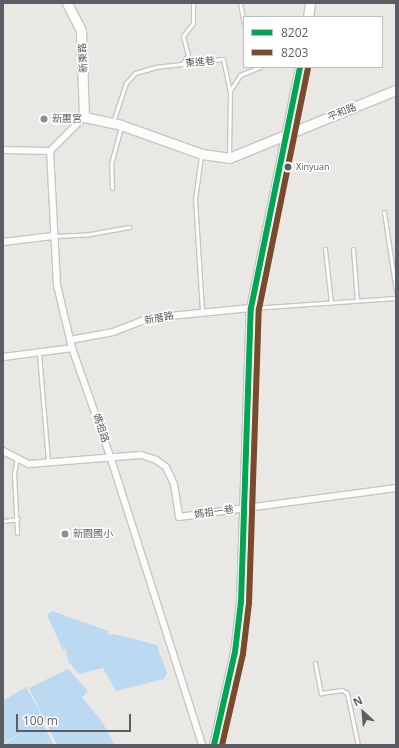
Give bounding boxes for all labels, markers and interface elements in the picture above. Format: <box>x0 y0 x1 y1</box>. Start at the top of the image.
legend <box>243 16 383 68</box>
text: 8202 <box>281 24 308 41</box>
street label: 新東路 <box>76 43 90 73</box>
text: 8203 <box>281 44 308 61</box>
street label: 東進巷 <box>184 54 216 70</box>
street label: 平和路 <box>326 101 358 123</box>
place label: 新惠宮 <box>52 113 82 125</box>
marker: 新惠宮 <box>39 114 49 124</box>
marker: Xinyuan <box>283 162 293 172</box>
place label: Xinyuan <box>296 162 330 172</box>
street label: 新厝路 <box>143 309 175 327</box>
street label: 媽祖路 <box>90 412 112 444</box>
street label: 媽祖一巷 <box>193 503 235 521</box>
place label: 新園國小 <box>73 528 113 540</box>
marker: 新園國小 <box>60 529 70 539</box>
north arrow <box>343 692 383 732</box>
text: N <box>350 692 365 709</box>
scale bar <box>18 706 133 732</box>
text: 100 m <box>23 712 58 729</box>

